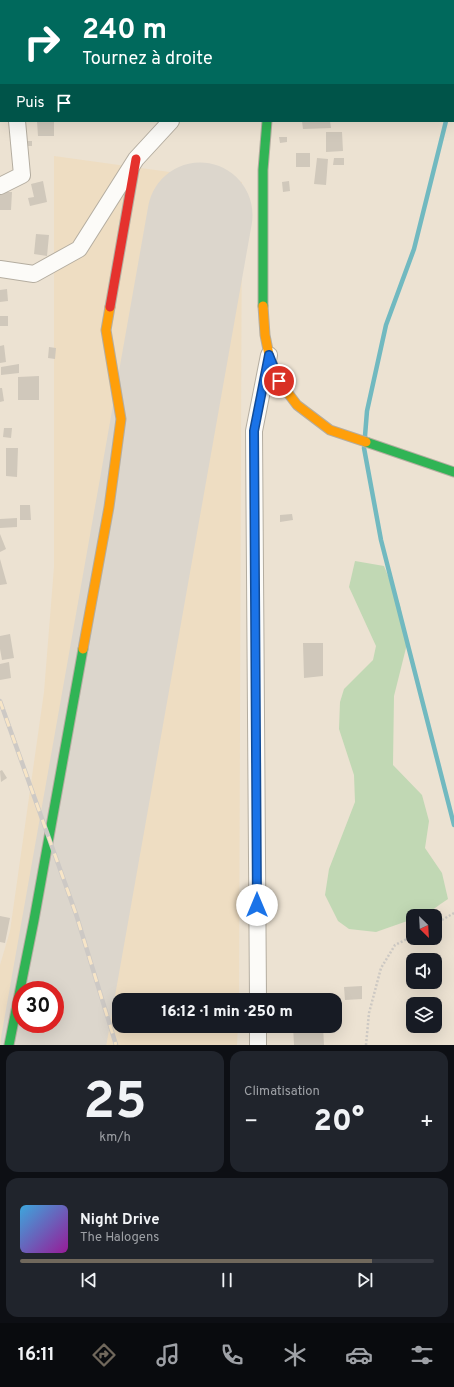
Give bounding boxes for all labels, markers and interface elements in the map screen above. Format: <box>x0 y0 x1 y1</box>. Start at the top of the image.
text: 240 m <box>82 13 167 49</box>
icon: right <box>16 16 68 68</box>
text: Tournez à droite <box>82 48 213 71</box>
icon: arrive <box>53 92 75 114</box>
text: Puis <box>16 94 45 113</box>
pin <box>262 364 296 398</box>
icon: arrive <box>268 370 290 392</box>
position arrow <box>236 884 278 926</box>
north arrow <box>406 909 442 945</box>
map controls <box>406 909 442 1033</box>
button: sound <box>406 953 442 989</box>
speed limit sign: 30 <box>12 981 64 1033</box>
button: layers <box>406 997 442 1033</box>
text: 16:12 · 1 min · 250 m <box>161 1003 293 1022</box>
text: 25 <box>83 1071 147 1137</box>
text: Climatisation <box>244 1084 320 1100</box>
text: 20° <box>314 1104 364 1141</box>
text: − <box>244 1109 258 1136</box>
text: + <box>420 1109 434 1136</box>
text: km/h <box>99 1130 131 1146</box>
text: Night Drive <box>80 1211 160 1230</box>
text: The Halogens <box>80 1230 159 1246</box>
icon: previous <box>78 1269 100 1291</box>
icon: pause <box>216 1269 238 1291</box>
icon: next <box>354 1269 376 1291</box>
icon: directions <box>90 1341 118 1369</box>
icon: music <box>154 1341 182 1369</box>
icon: phone <box>218 1341 246 1369</box>
icon: climate <box>281 1341 309 1369</box>
icon: car <box>345 1341 373 1369</box>
icon: filters <box>408 1341 436 1369</box>
text: 16:11 <box>18 1344 55 1367</box>

